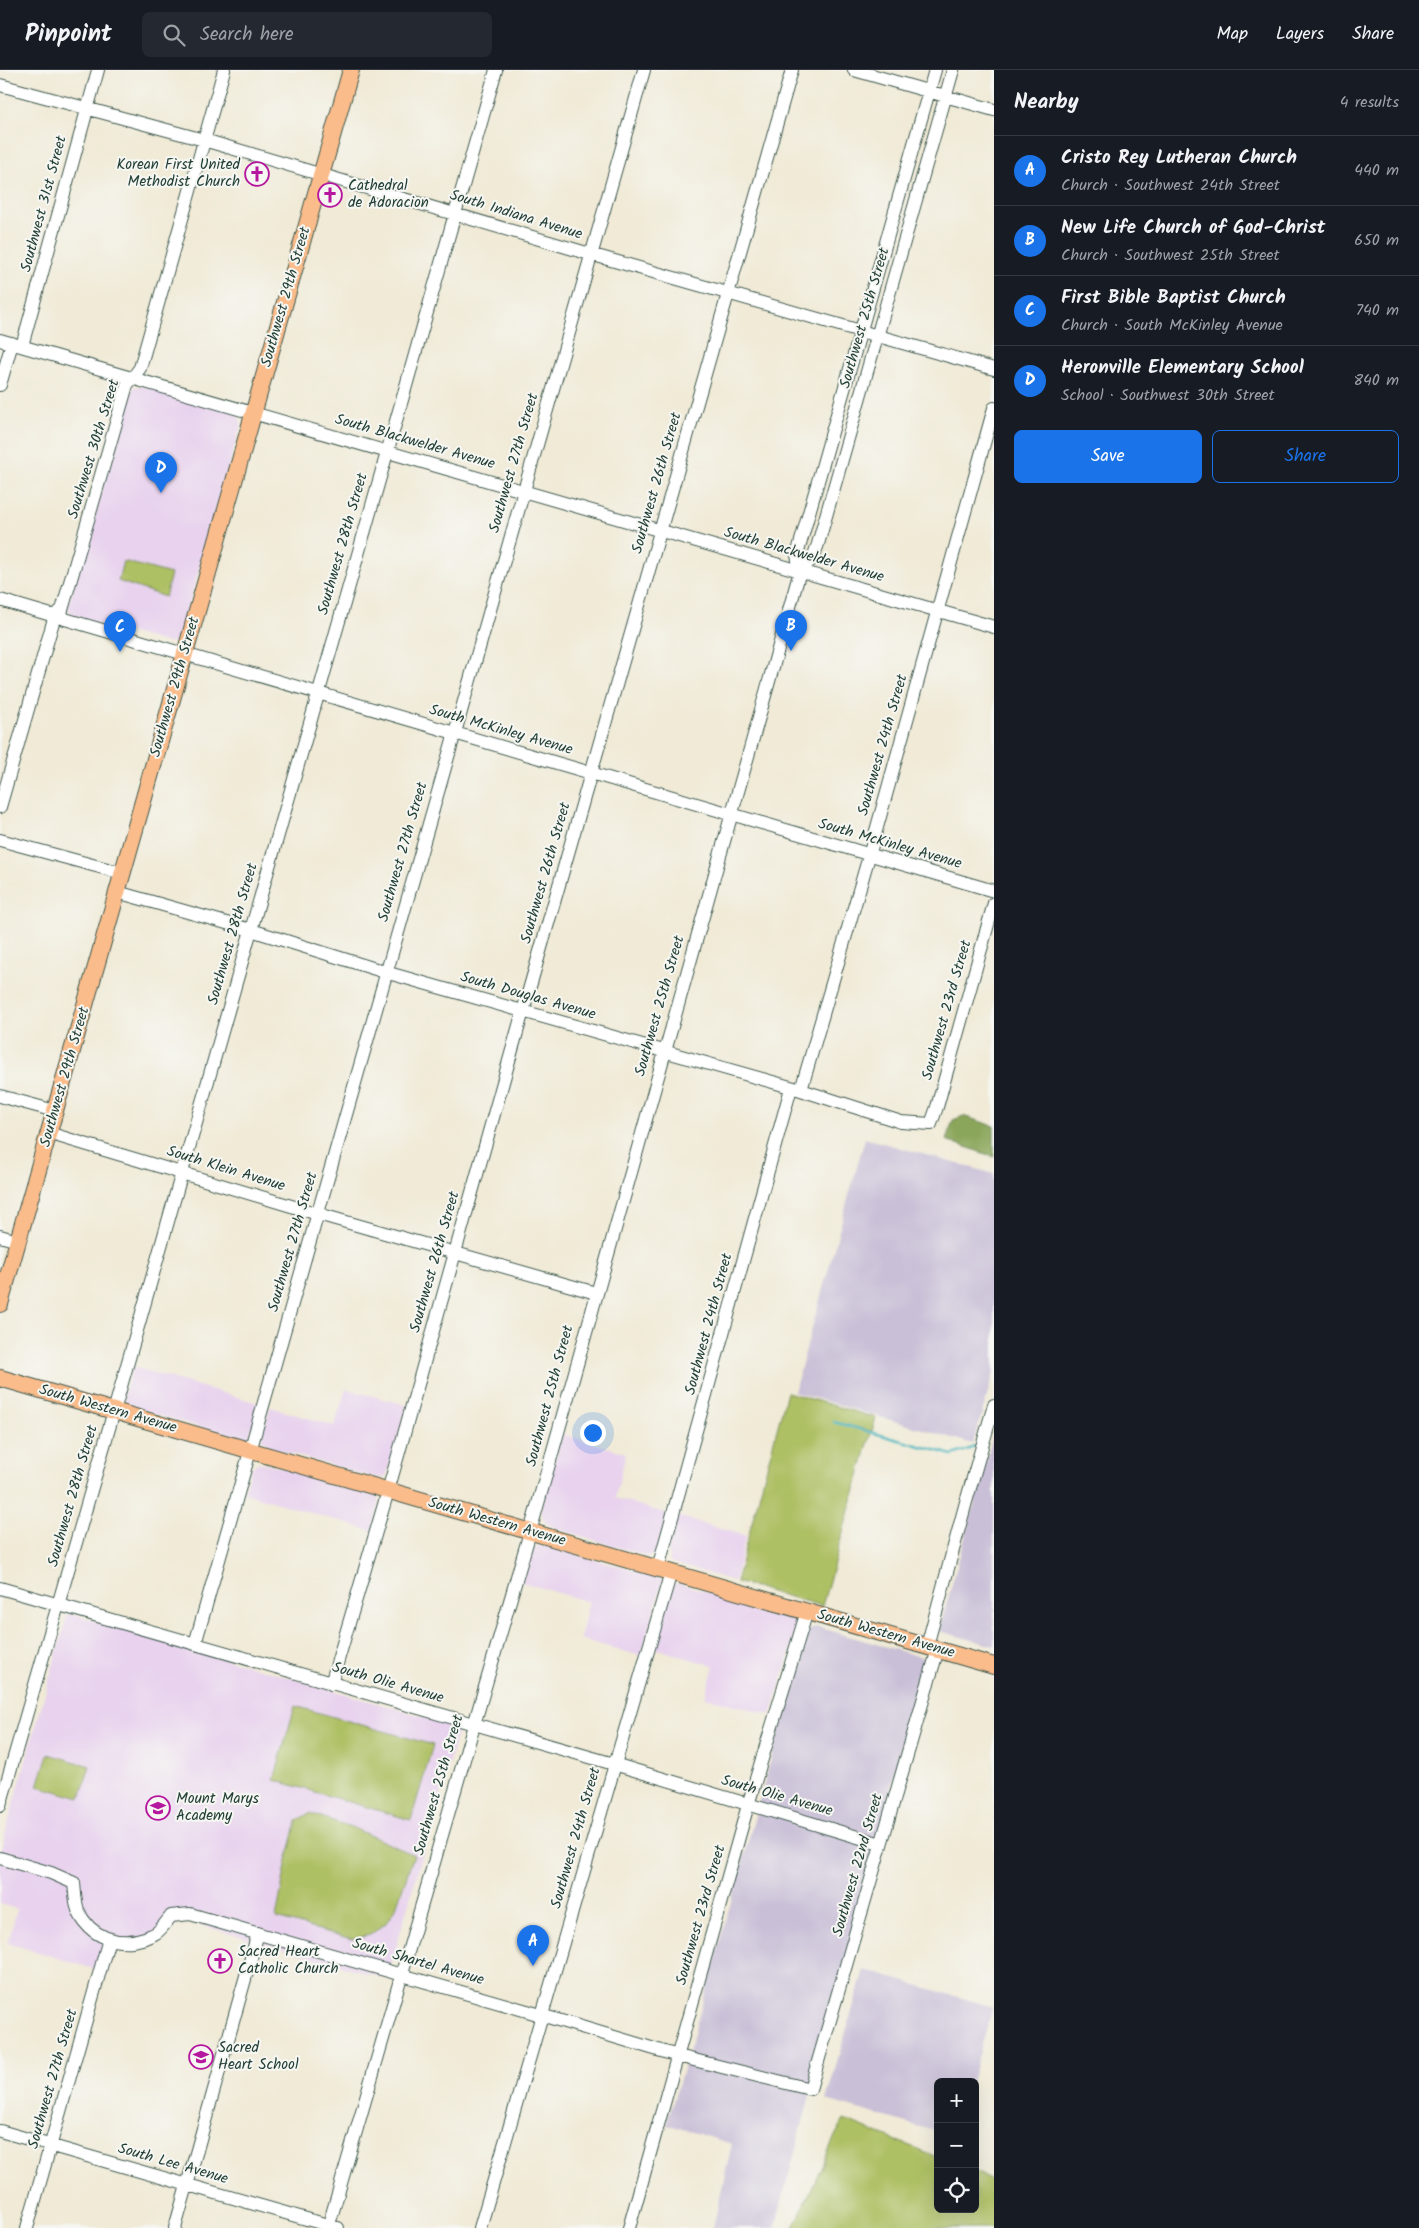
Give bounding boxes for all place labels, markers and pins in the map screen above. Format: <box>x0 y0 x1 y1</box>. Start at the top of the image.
place label: Korean First United Methodist Church <box>116 153 241 194</box>
church icon: Korean First United Methodist Church <box>244 161 270 187</box>
place label: Cathedral de Adoracion <box>348 174 429 215</box>
church icon: Cathedral de Adoracion <box>317 182 343 208</box>
pin: D <box>145 452 177 493</box>
pin: B <box>775 610 807 651</box>
pin: C <box>104 611 136 652</box>
place label: Mount Marys Academy <box>176 1787 260 1828</box>
school or university icon: Mount Marys Academy <box>145 1795 171 1821</box>
pin: A <box>517 1925 549 1966</box>
place label: Sacred Heart Catholic Church <box>238 1940 339 1981</box>
church icon: Sacred Heart Catholic Church <box>207 1948 233 1974</box>
place label: Sacred Heart School <box>218 2036 299 2077</box>
school or university icon: Sacred Heart School <box>188 2044 214 2070</box>

